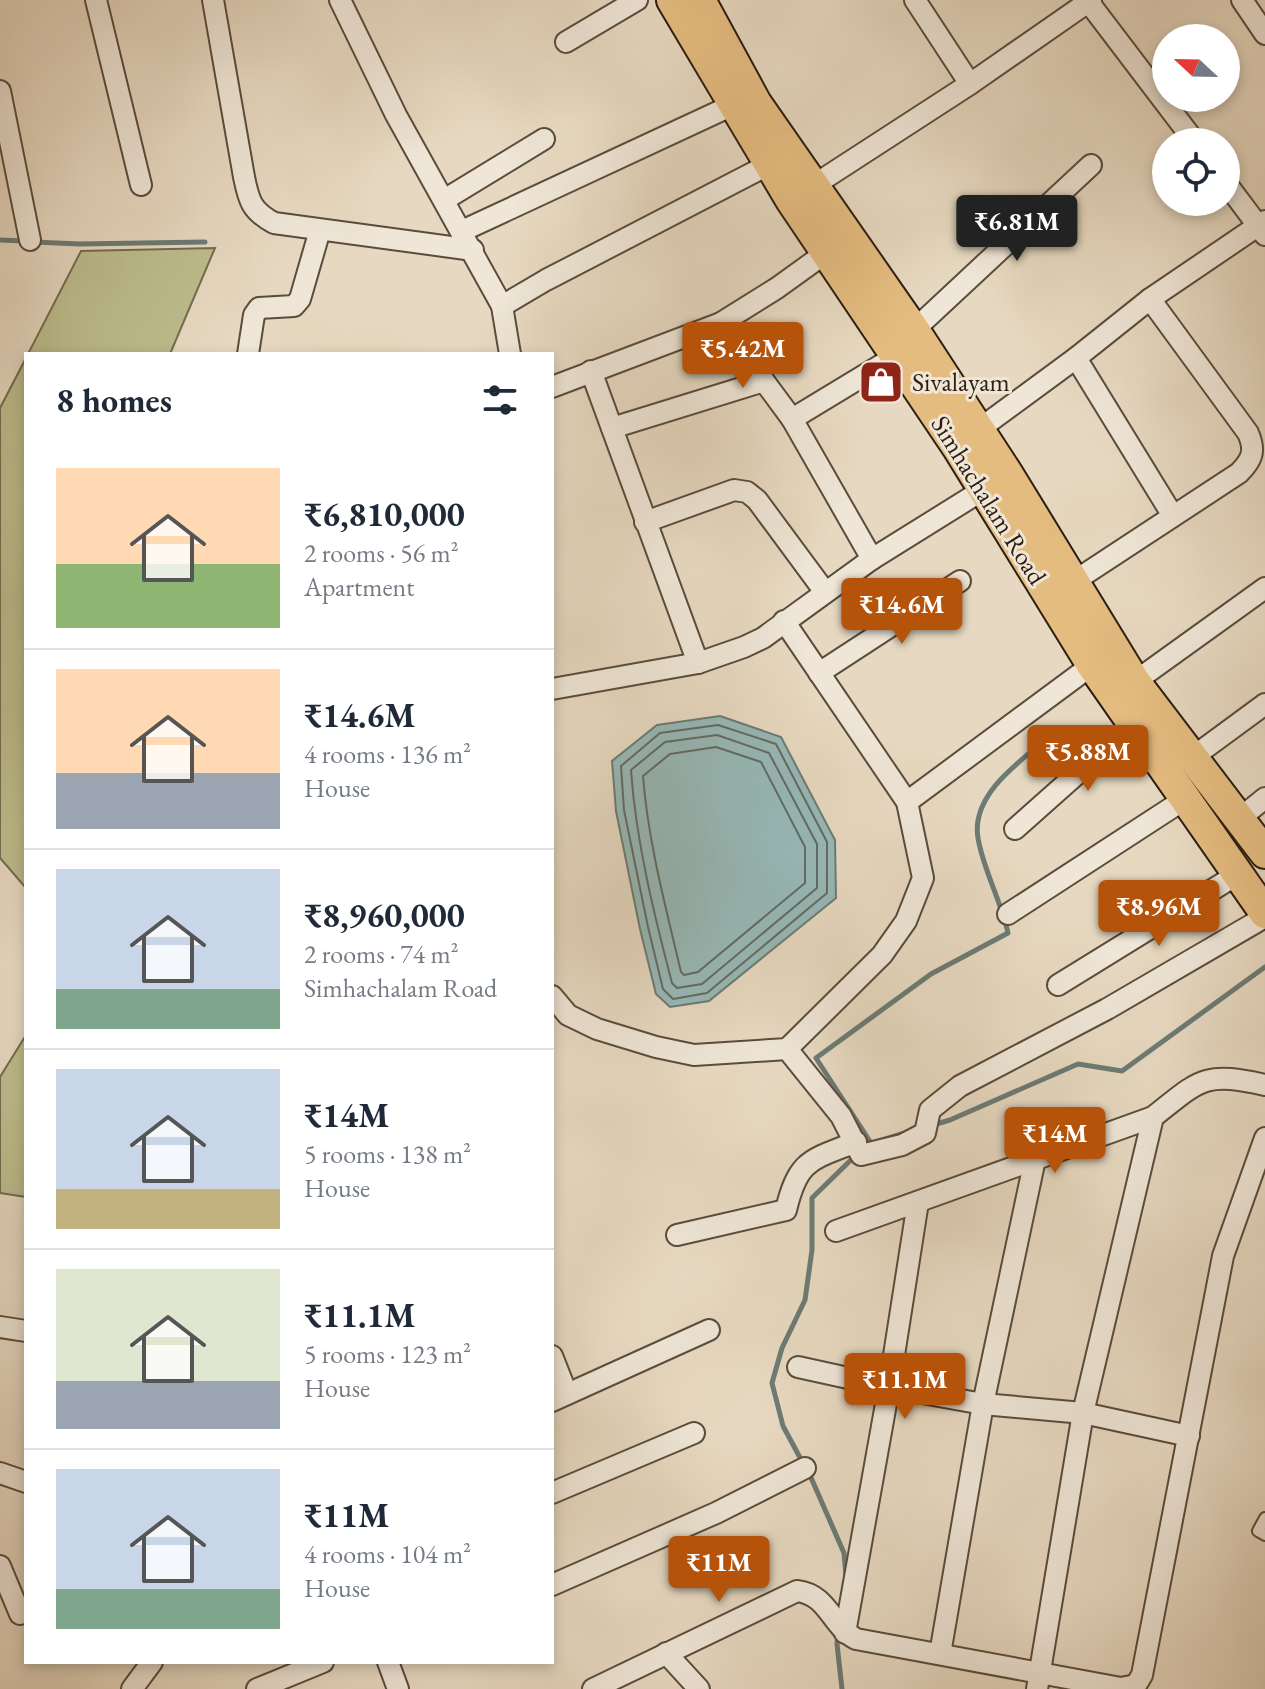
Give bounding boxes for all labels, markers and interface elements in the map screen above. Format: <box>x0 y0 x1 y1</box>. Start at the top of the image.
north arrow <box>1152 24 1240 112</box>
map controls <box>1152 24 1240 216</box>
button: locate <box>1152 128 1240 216</box>
pin: ₹6.81M <box>952 195 1082 263</box>
text: ₹6.81M <box>974 204 1060 238</box>
pin: ₹5.42M <box>678 322 808 390</box>
text: ₹5.42M <box>700 331 786 365</box>
shop icon: Sivalayam <box>857 358 905 406</box>
place label: Sivalayam <box>912 365 1010 399</box>
text: 8 homes <box>56 378 172 422</box>
icon: filters <box>478 378 522 422</box>
street label: Simhachalam Road <box>923 409 1055 592</box>
text: ₹6,810,000 <box>304 492 465 536</box>
icon: home <box>120 500 216 596</box>
text: 2 rooms · 56 m² <box>304 536 459 570</box>
text: Apartment <box>304 570 414 604</box>
pin: ₹14.6M <box>837 578 967 646</box>
text: ₹14.6M <box>859 587 945 621</box>
text: ₹14.6M <box>304 693 416 737</box>
icon: home <box>120 701 216 797</box>
pin: ₹5.88M <box>1023 725 1153 793</box>
text: ₹5.88M <box>1045 734 1131 768</box>
text: 4 rooms · 136 m² <box>304 737 471 771</box>
text: House <box>304 771 370 805</box>
pin: ₹8.96M <box>1094 880 1224 948</box>
text: ₹8.96M <box>1116 889 1202 923</box>
text: ₹8,960,000 <box>304 893 465 937</box>
icon: home <box>120 901 216 997</box>
text: 2 rooms · 74 m² <box>304 937 459 971</box>
text: Simhachalam Road <box>304 971 497 1005</box>
text: ₹14M <box>304 1093 389 1137</box>
icon: home <box>120 1101 216 1197</box>
pin: ₹14M <box>1008 1107 1102 1175</box>
text: ₹14M <box>1022 1116 1088 1150</box>
text: 5 rooms · 138 m² <box>304 1137 471 1171</box>
text: House <box>304 1171 370 1205</box>
text: ₹11.1M <box>304 1293 416 1337</box>
icon: home <box>120 1301 216 1397</box>
text: 5 rooms · 123 m² <box>304 1337 471 1371</box>
pin: ₹11.1M <box>840 1353 970 1421</box>
text: ₹11.1M <box>862 1362 948 1396</box>
text: House <box>304 1371 370 1405</box>
text: ₹11M <box>304 1493 389 1537</box>
icon: home <box>120 1501 216 1597</box>
pin: ₹11M <box>672 1536 766 1604</box>
text: 4 rooms · 104 m² <box>304 1537 471 1571</box>
text: ₹11M <box>686 1545 752 1579</box>
text: House <box>304 1571 370 1605</box>

